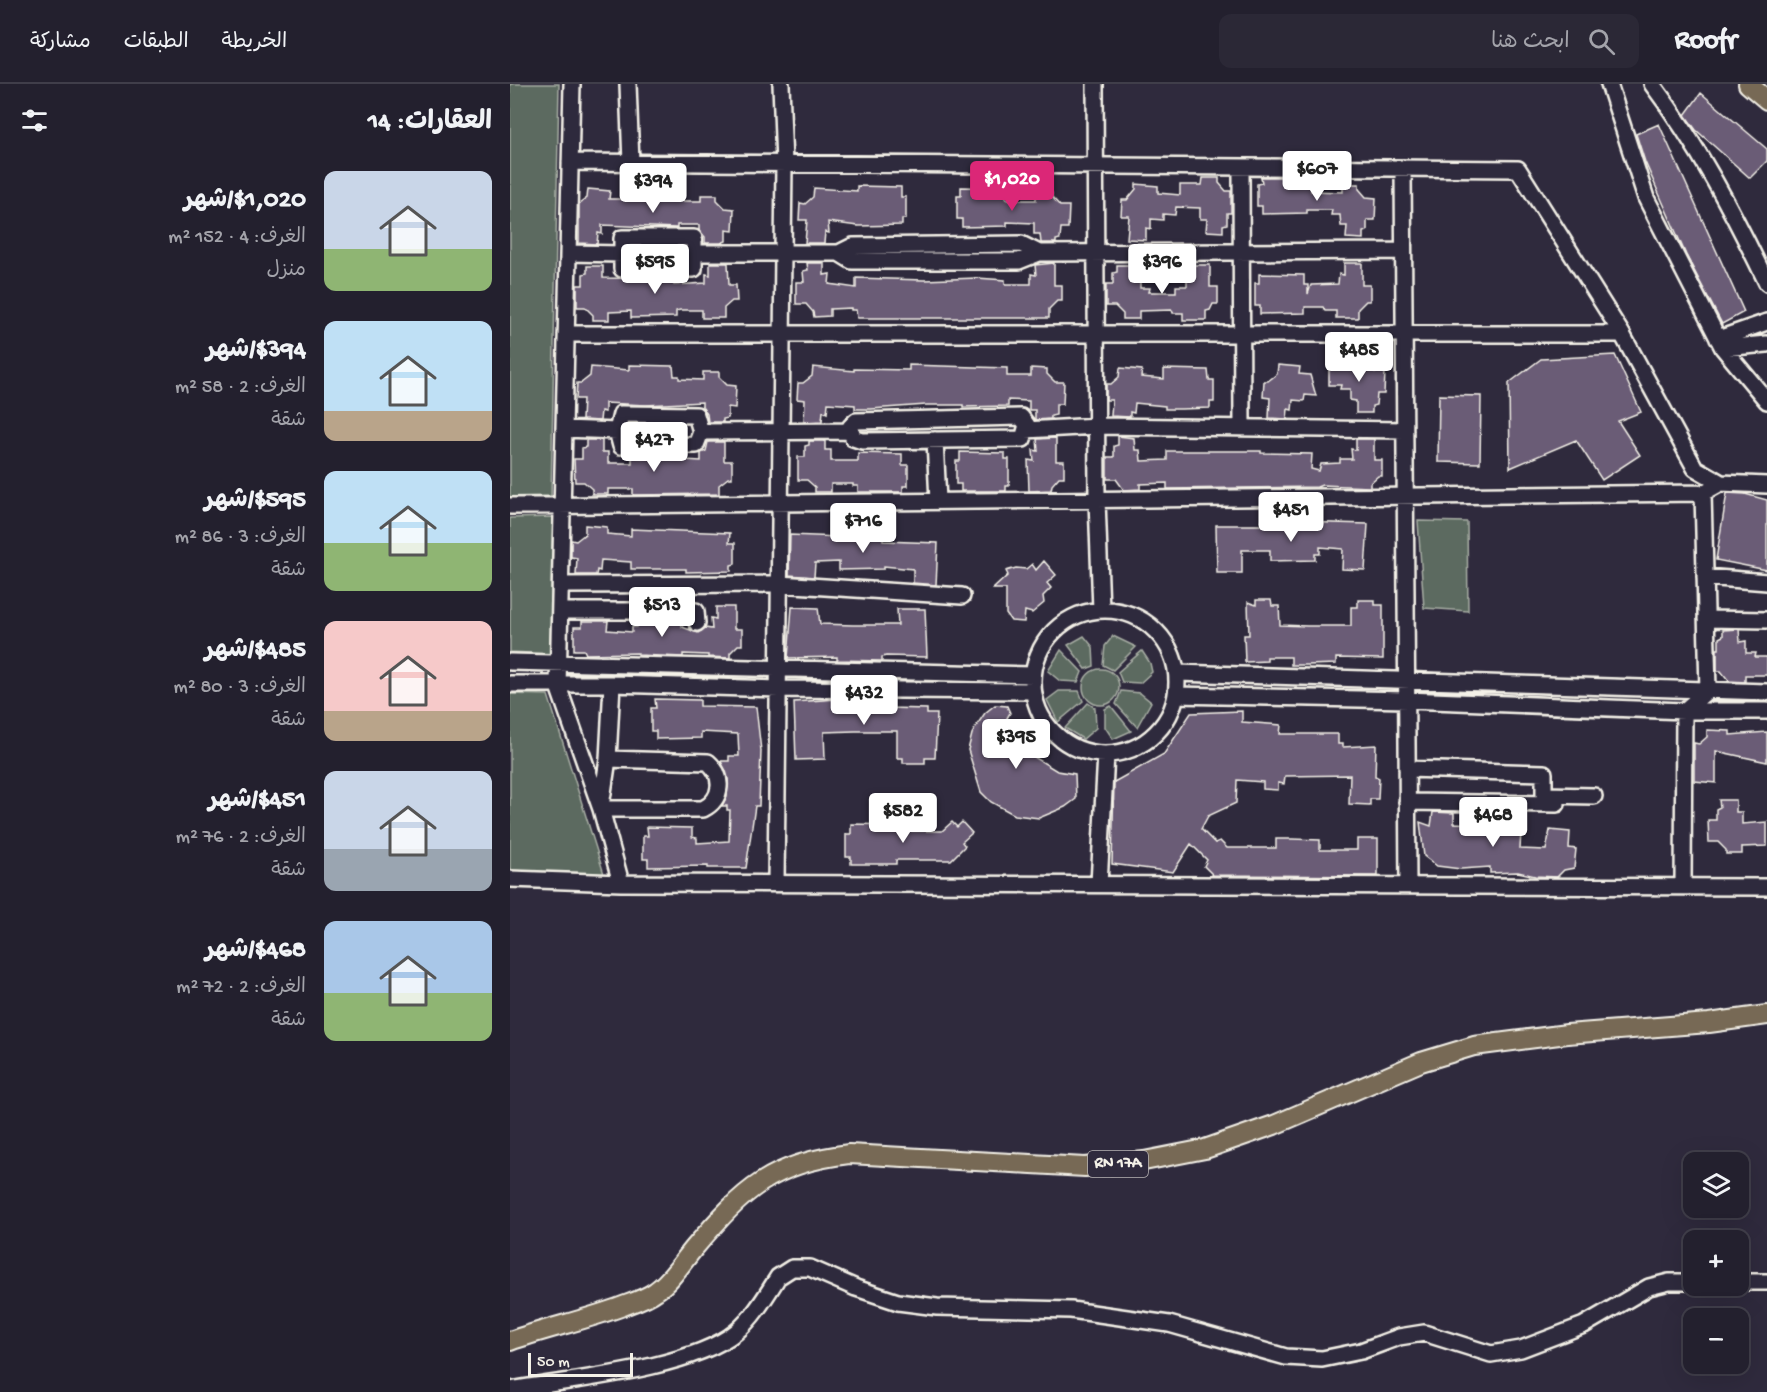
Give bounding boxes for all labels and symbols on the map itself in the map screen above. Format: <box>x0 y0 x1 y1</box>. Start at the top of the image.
pin: $607 <box>1281 151 1353 202</box>
pin: $1,020 <box>963 161 1061 212</box>
pin: $394 <box>617 163 689 214</box>
pin: $595 <box>619 244 691 295</box>
pin: $396 <box>1126 244 1198 295</box>
pin: $485 <box>1323 332 1395 383</box>
pin: $427 <box>618 422 690 473</box>
pin: $451 <box>1255 492 1327 543</box>
pin: $716 <box>827 503 899 554</box>
pin: $513 <box>626 587 698 638</box>
pin: $432 <box>828 675 900 726</box>
pin: $395 <box>980 719 1052 770</box>
pin: $582 <box>867 793 939 844</box>
pin: $468 <box>1457 797 1529 848</box>
road number: RN 17A <box>1088 1151 1148 1177</box>
scale bar <box>528 1350 633 1378</box>

